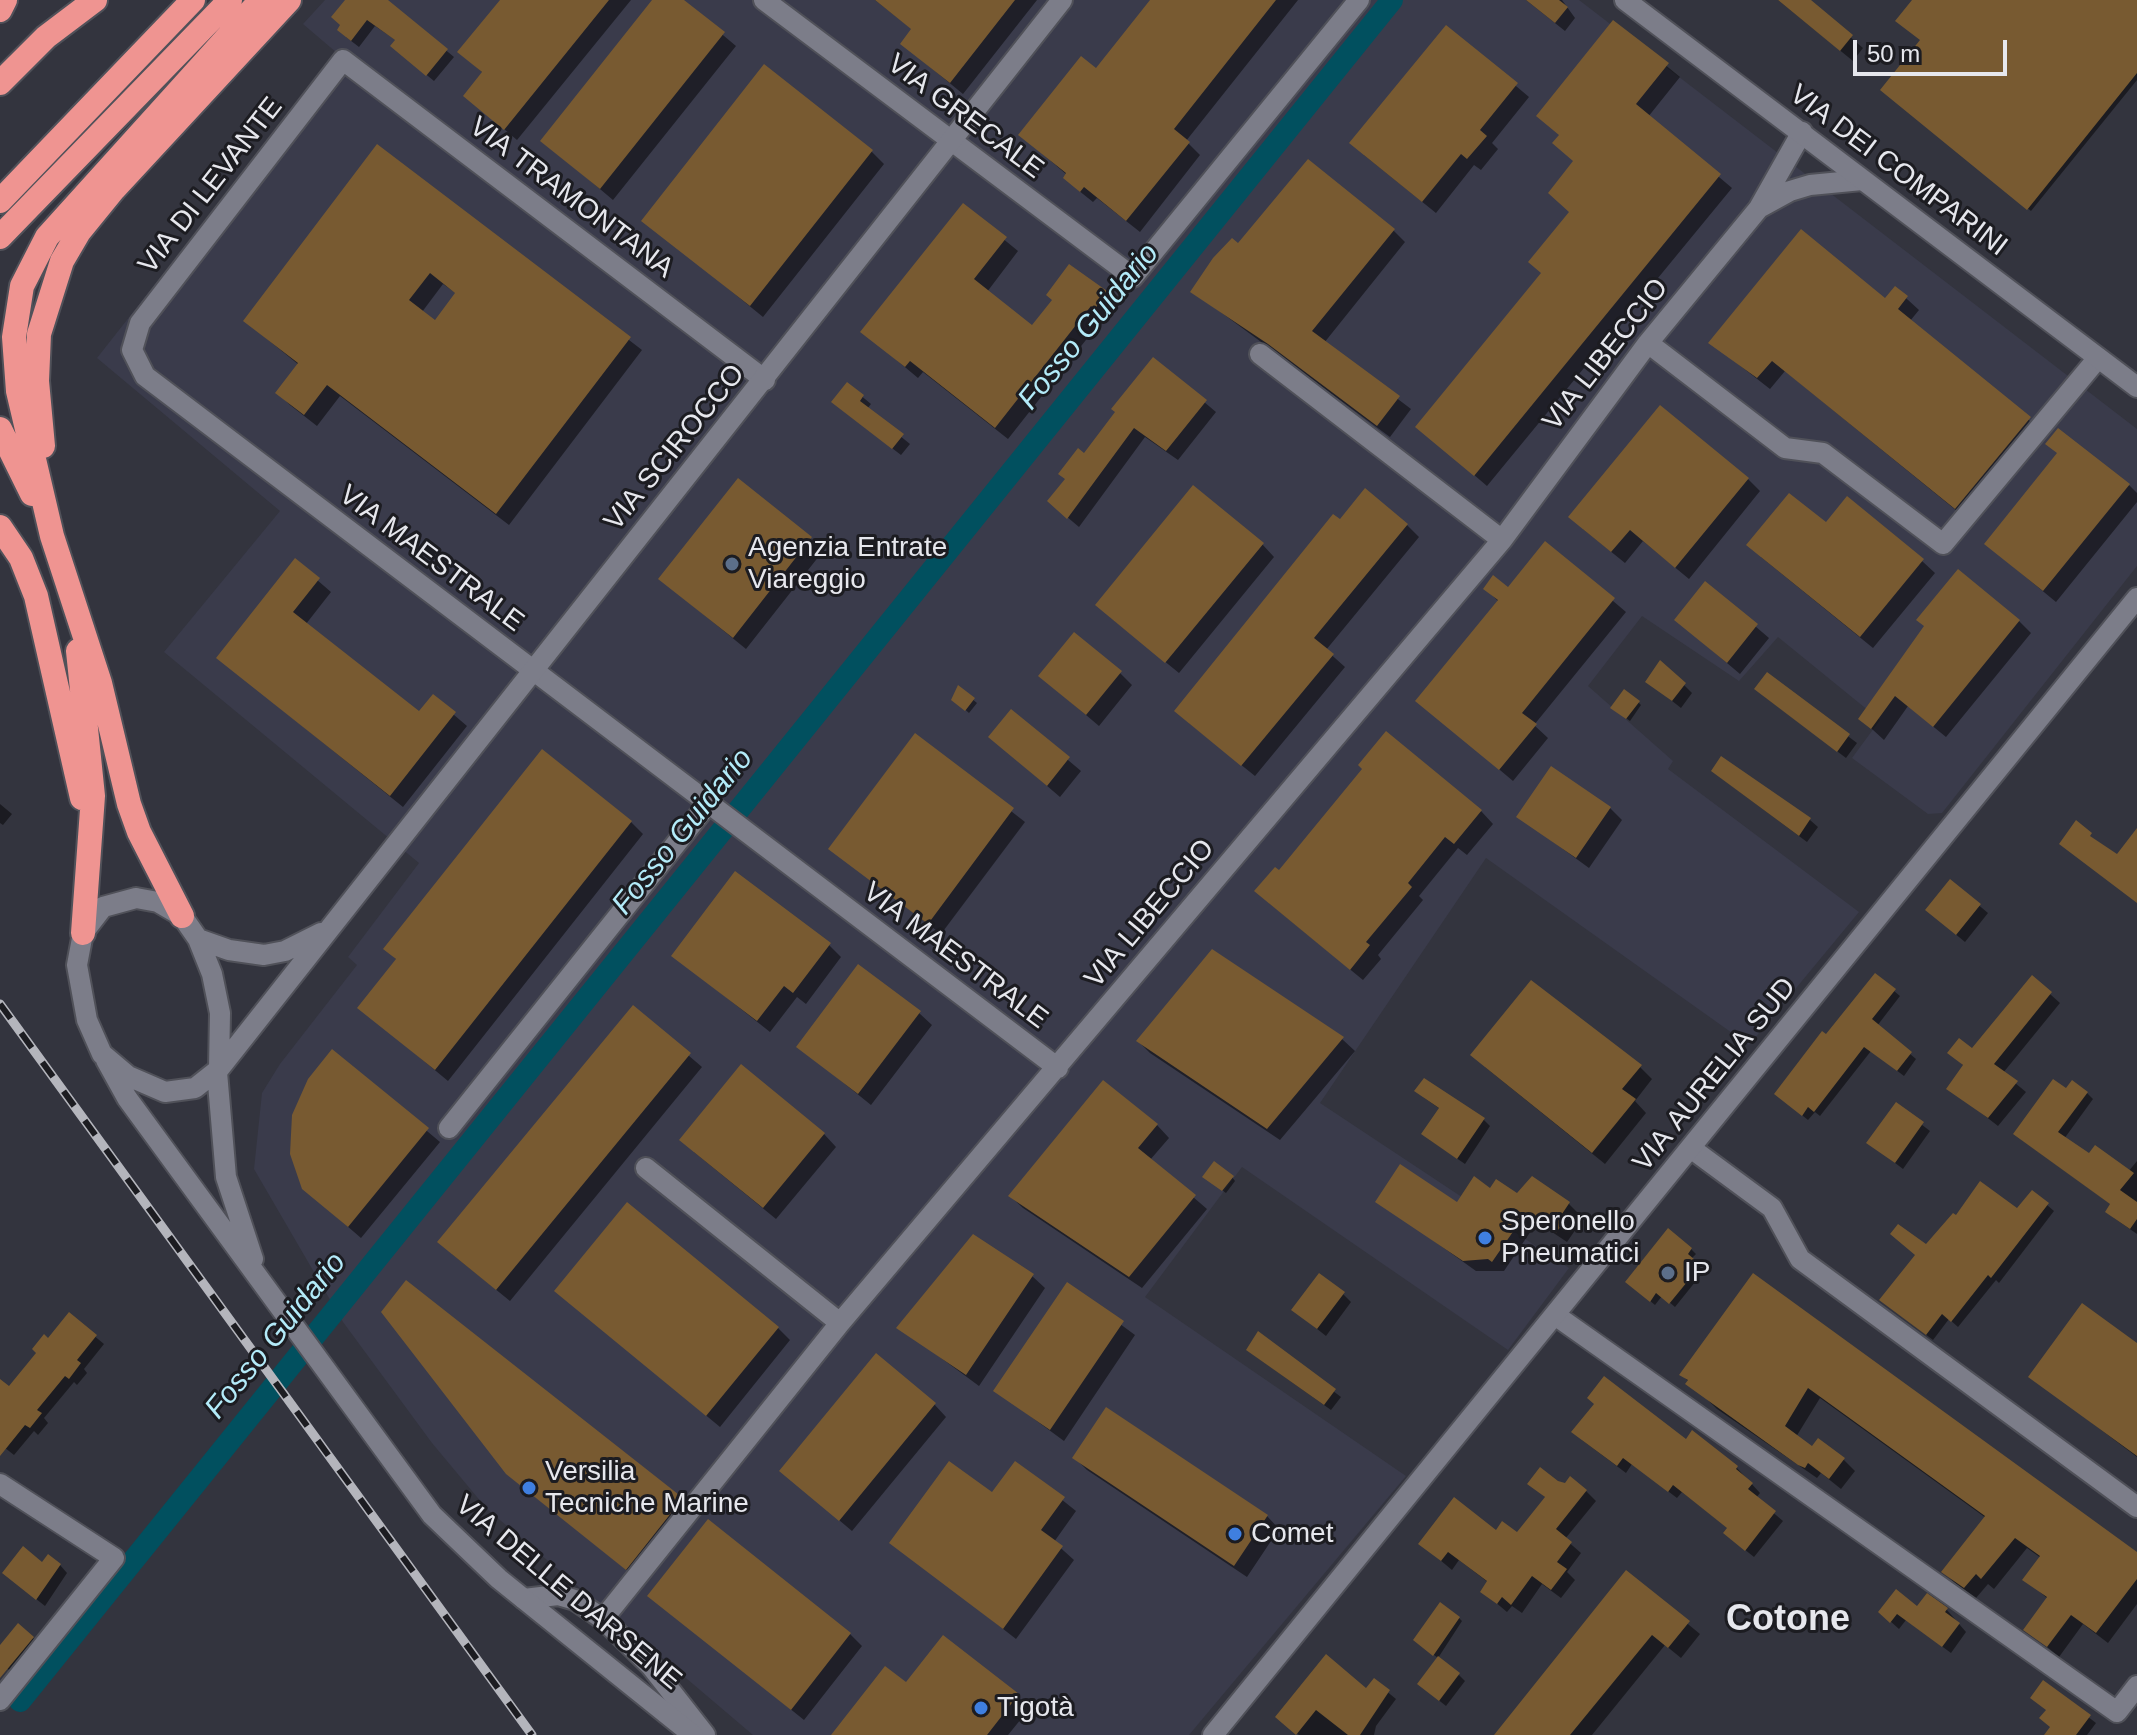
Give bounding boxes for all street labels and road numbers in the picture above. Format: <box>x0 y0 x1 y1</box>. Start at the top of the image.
street label: VIA GRECALE <box>880 47 1050 187</box>
street label: VIA DEI COMPARINI <box>1782 78 2014 264</box>
street label: VIA DI LEVANTE <box>132 91 290 281</box>
street label: VIA TRAMONTANA <box>462 110 680 286</box>
street label: VIA LIBECCIO <box>1536 272 1676 438</box>
street label: VIA SCIROCCO <box>598 358 752 538</box>
street label: VIA MAESTRALE <box>332 479 530 639</box>
street label: VIA LIBECCIO <box>1078 833 1222 995</box>
street label: VIA MAESTRALE <box>856 876 1054 1036</box>
street label: VIA AURELIA SUD <box>1627 971 1803 1179</box>
street label: VIA DELLE DARSENE <box>448 1489 688 1697</box>

